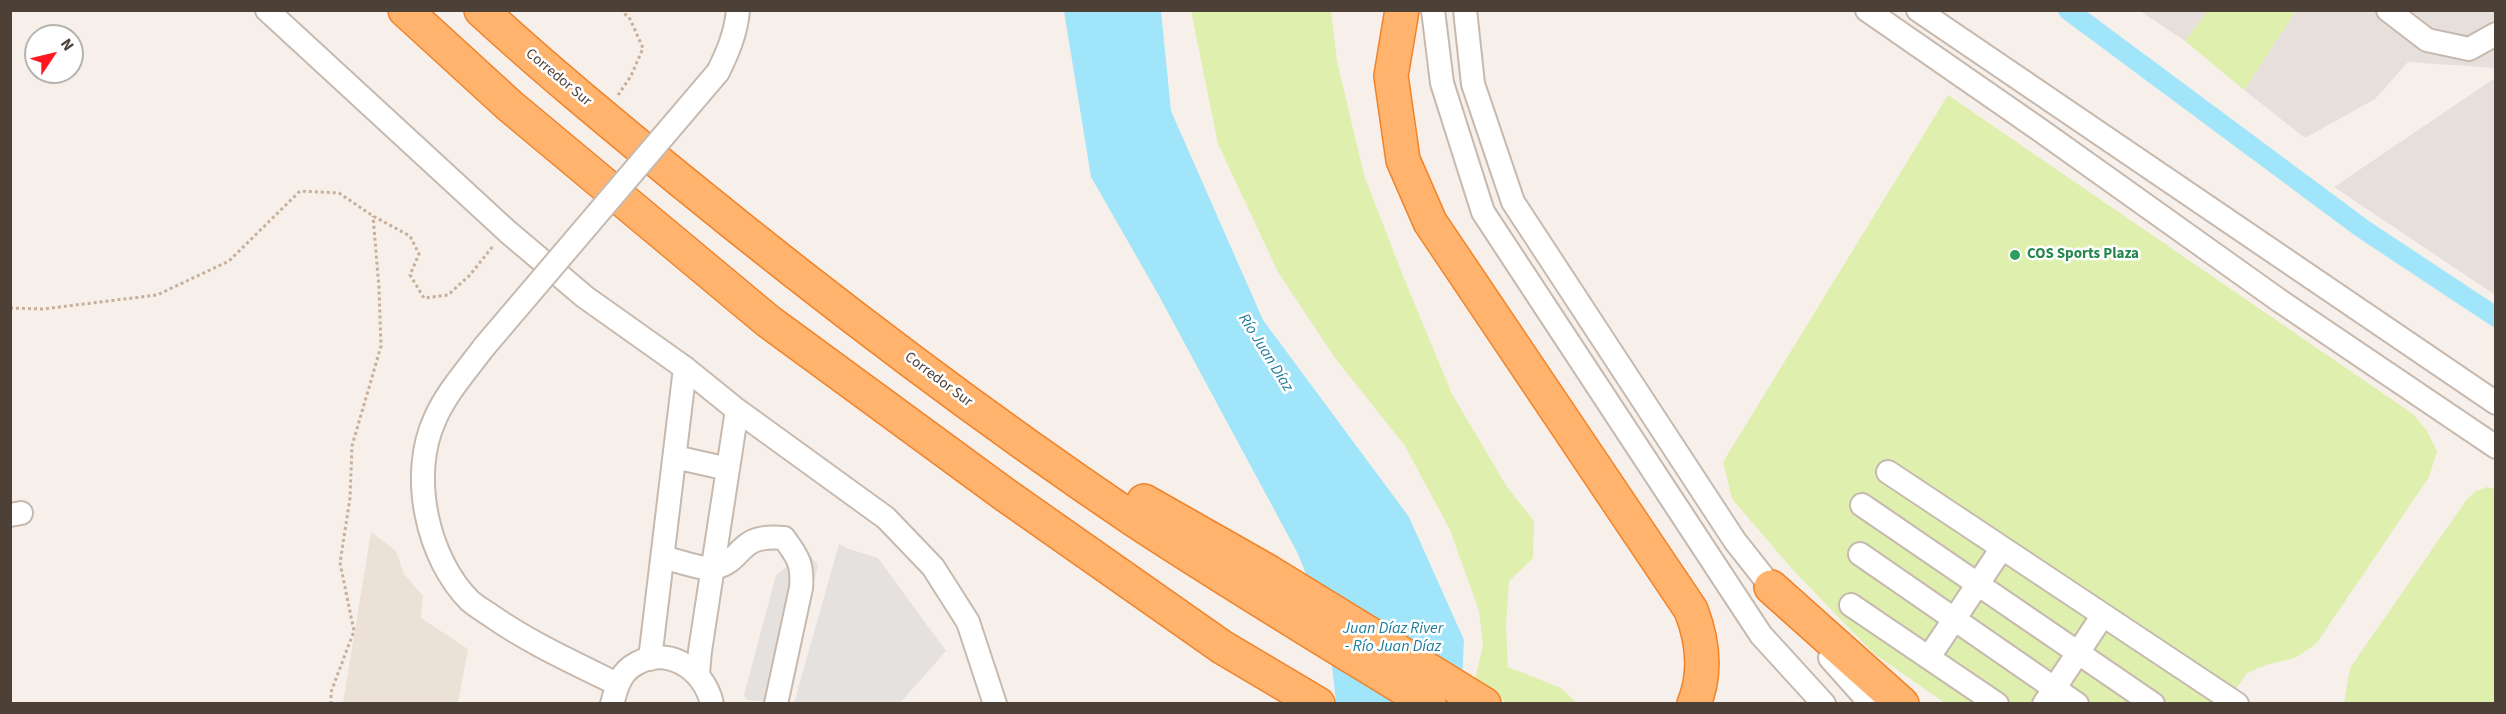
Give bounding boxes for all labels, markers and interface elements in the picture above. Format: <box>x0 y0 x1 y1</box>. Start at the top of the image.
north arrow <box>24 24 84 84</box>
text: N <box>55 34 79 55</box>
street label: Corredor Sur <box>521 45 595 111</box>
place label: COS Sports Plaza <box>2027 246 2139 264</box>
marker: COS Sports Plaza <box>2008 248 2022 262</box>
water label: Río Juan Díaz <box>1233 310 1297 396</box>
street label: Corredor Sur <box>900 349 976 411</box>
water label: Juan Díaz River - Río Juan Díaz <box>1343 619 1443 657</box>

